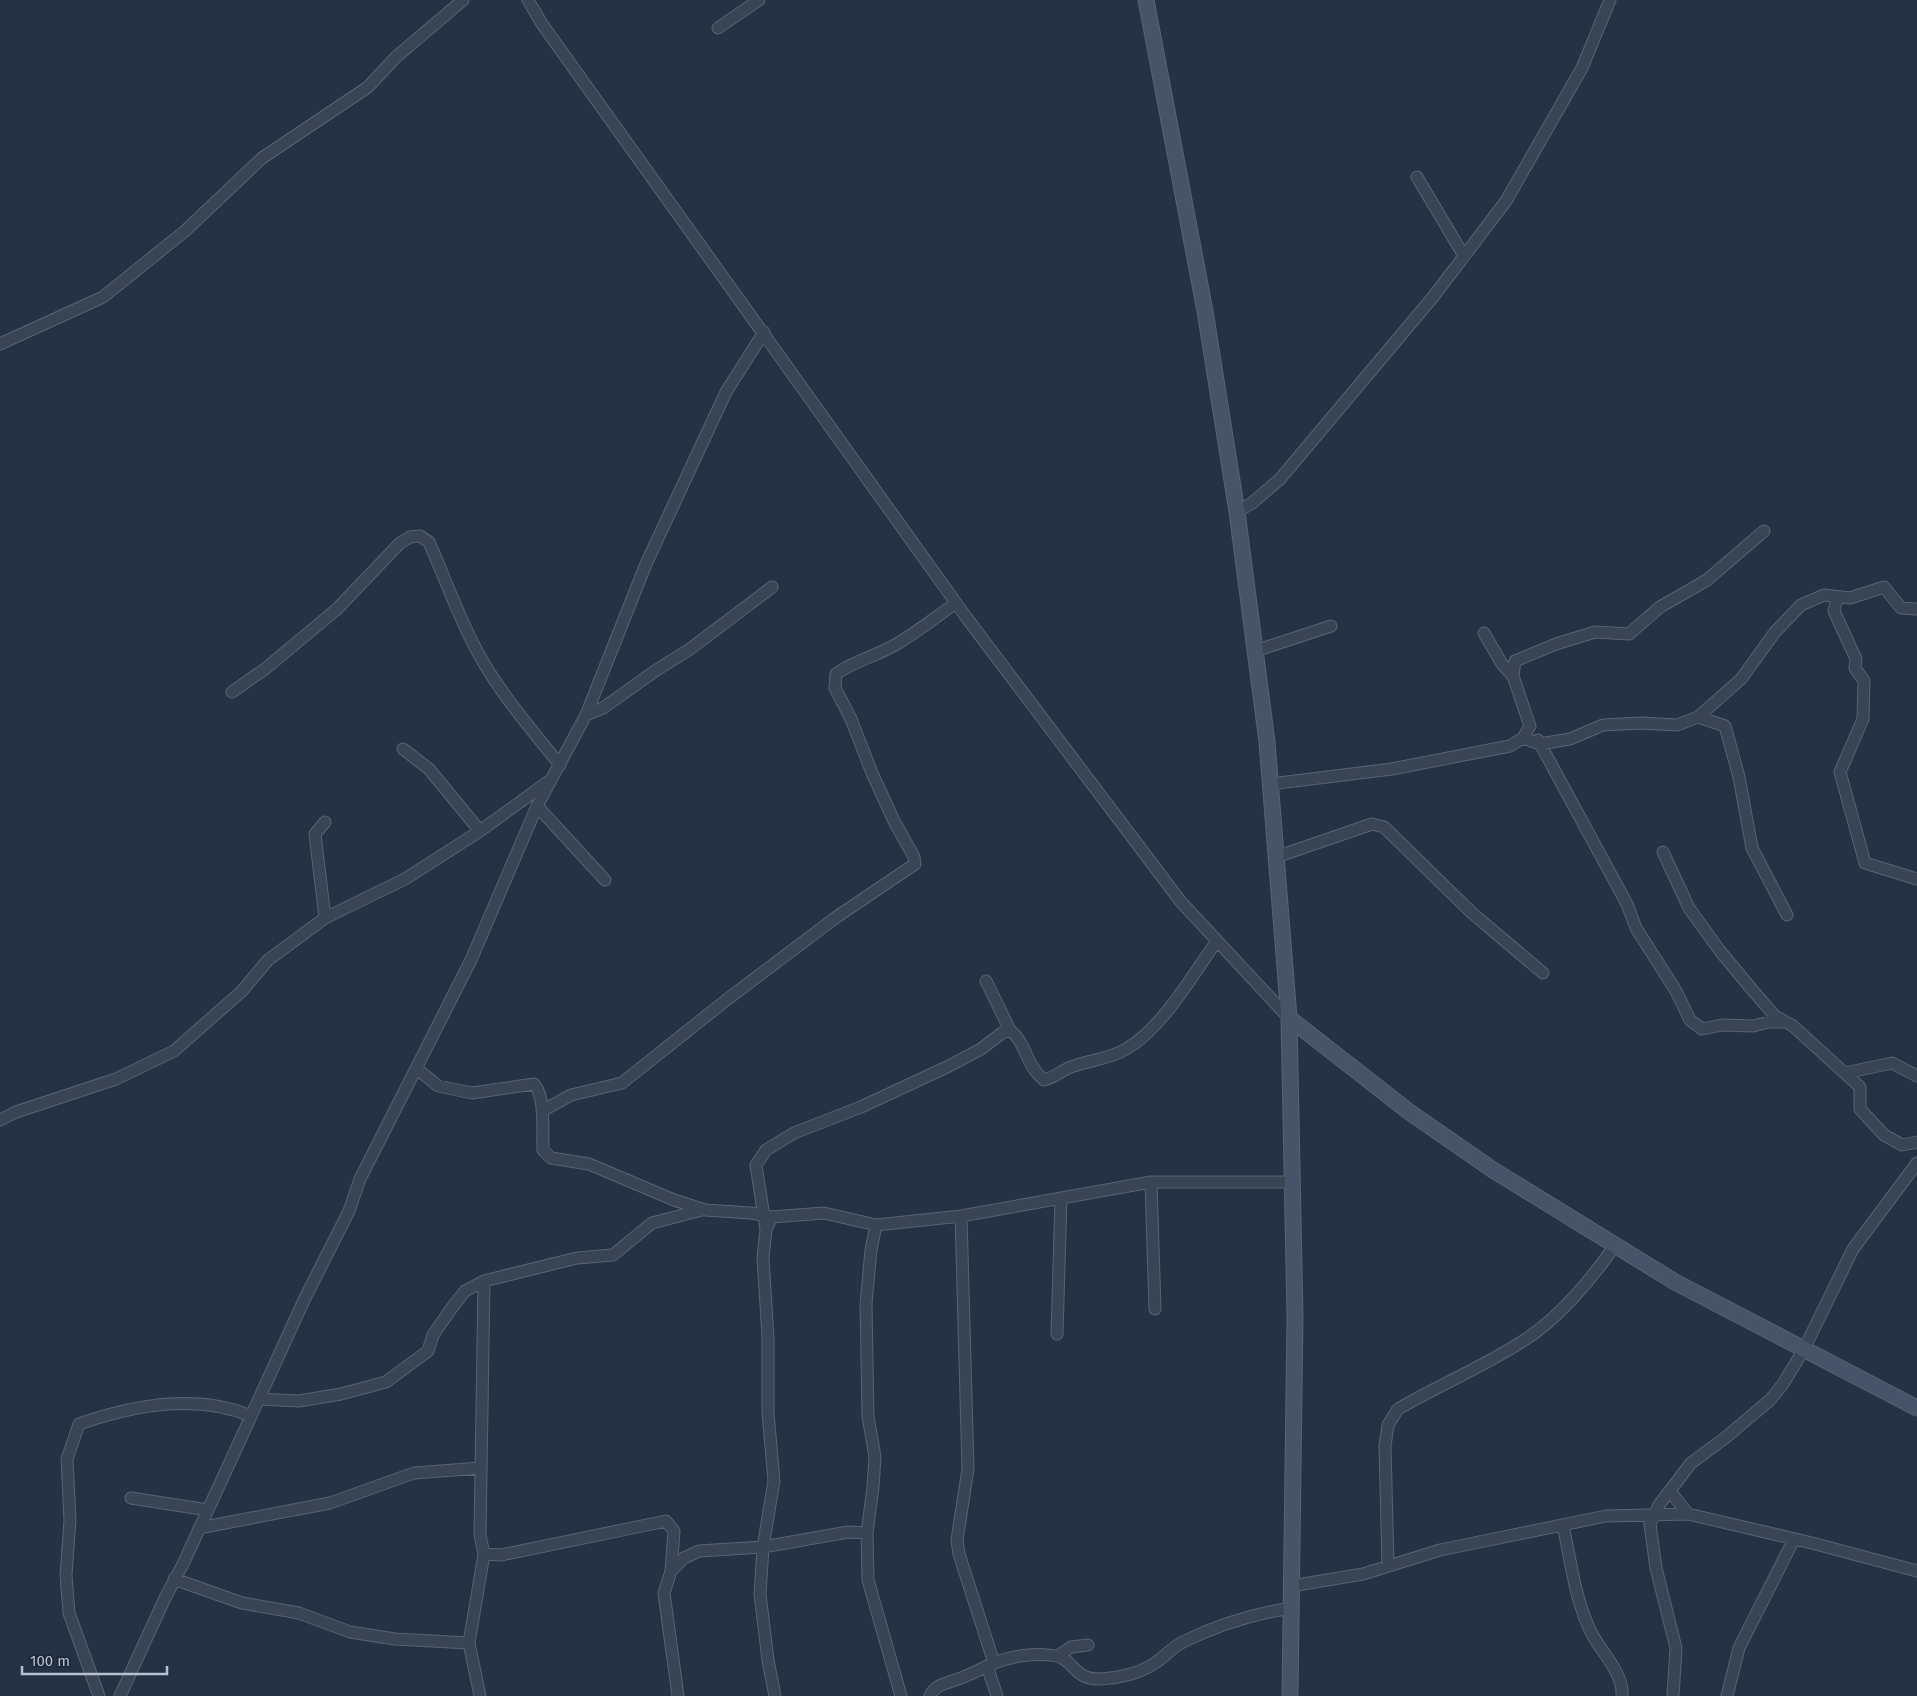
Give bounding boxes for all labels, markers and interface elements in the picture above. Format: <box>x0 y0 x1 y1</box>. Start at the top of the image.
scale bar <box>22 1644 168 1676</box>
text: 100 m <box>30 1652 70 1670</box>

